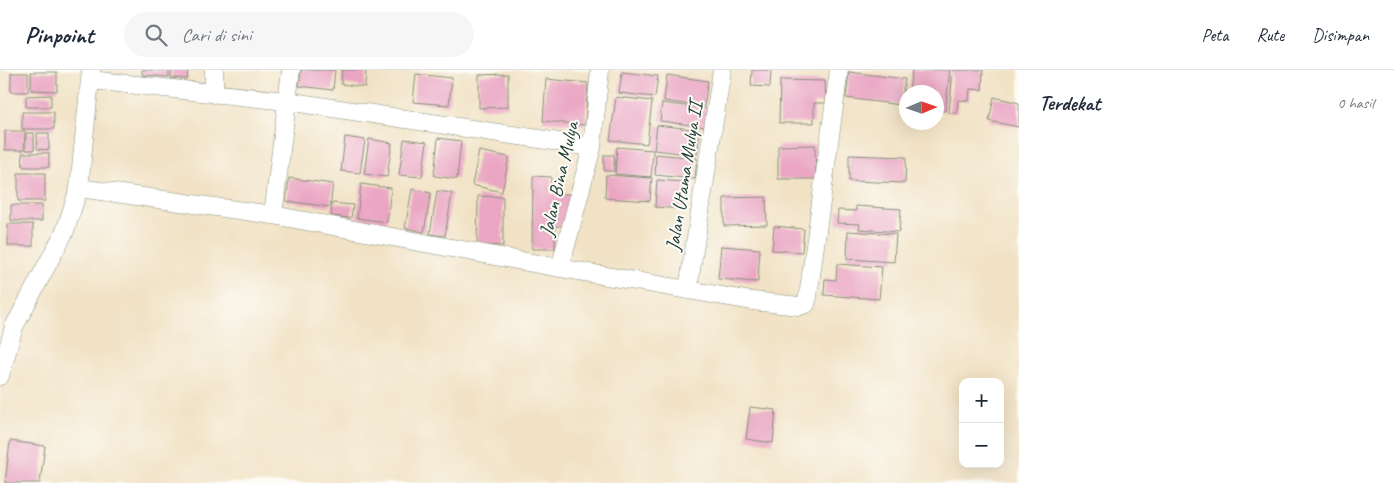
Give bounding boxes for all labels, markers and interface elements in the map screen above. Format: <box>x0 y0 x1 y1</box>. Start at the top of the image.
search box <box>124 12 474 57</box>
text: Pinpoint <box>25 20 94 50</box>
icon: search <box>142 21 170 49</box>
text: Cari di sini <box>182 23 252 47</box>
text: Peta <box>1202 24 1229 46</box>
text: Rute <box>1257 24 1284 46</box>
text: Disimpan <box>1312 24 1369 46</box>
north arrow <box>899 85 944 130</box>
text: Terdekat <box>1039 90 1100 116</box>
text: 0 hasil <box>1337 93 1374 113</box>
street label: Jalan Utama Mulya II <box>660 96 709 253</box>
street label: Jalan Bina Mulya <box>533 118 585 240</box>
map controls <box>959 378 1004 468</box>
button: + <box>959 378 1004 423</box>
button: − <box>959 423 1004 468</box>

